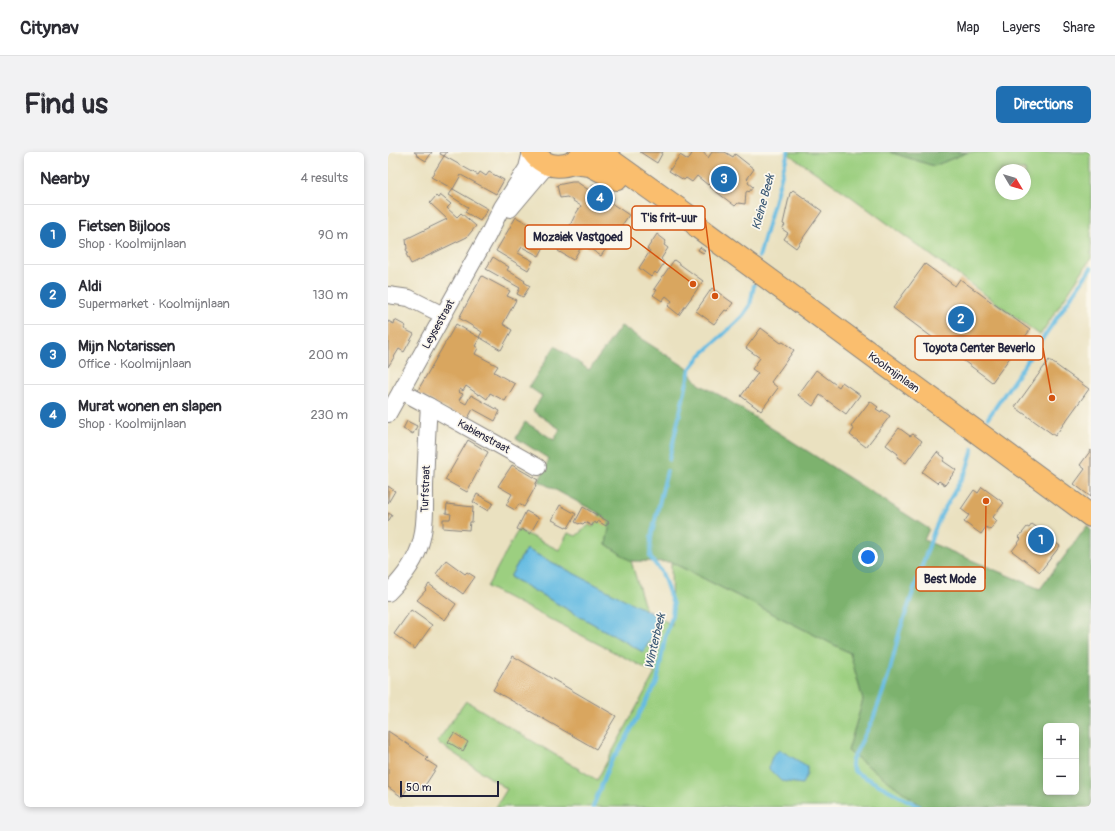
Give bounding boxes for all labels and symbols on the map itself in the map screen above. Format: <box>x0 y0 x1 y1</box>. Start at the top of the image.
pin: 3 <box>711 164 737 194</box>
north arrow <box>995 164 1031 200</box>
water label: Kleine Beek <box>749 172 778 232</box>
pin: 4 <box>587 183 613 213</box>
callout: T'is frit-uur <box>632 206 705 230</box>
text: T'is frit-uur <box>640 211 698 226</box>
callout: Mozaiek Vastgoed <box>525 225 631 249</box>
text: Mozaiek Vastgoed <box>533 230 623 245</box>
street label: Leysestraat <box>420 297 458 351</box>
pin: 2 <box>948 304 974 334</box>
callout: Toyota Center Beverlo <box>915 336 1043 360</box>
text: Toyota Center Beverlo <box>922 341 1036 356</box>
street label: Koolmijnlaan <box>865 349 922 395</box>
street label: Kabienstraat <box>455 417 513 456</box>
street label: Turfstraat <box>418 465 433 513</box>
pin: 1 <box>1028 525 1054 555</box>
your location <box>858 547 878 567</box>
callout: Best Mode <box>916 567 985 591</box>
text: Best Mode <box>924 572 977 587</box>
water label: Winterbeek <box>642 611 669 670</box>
scale bar <box>400 779 499 798</box>

